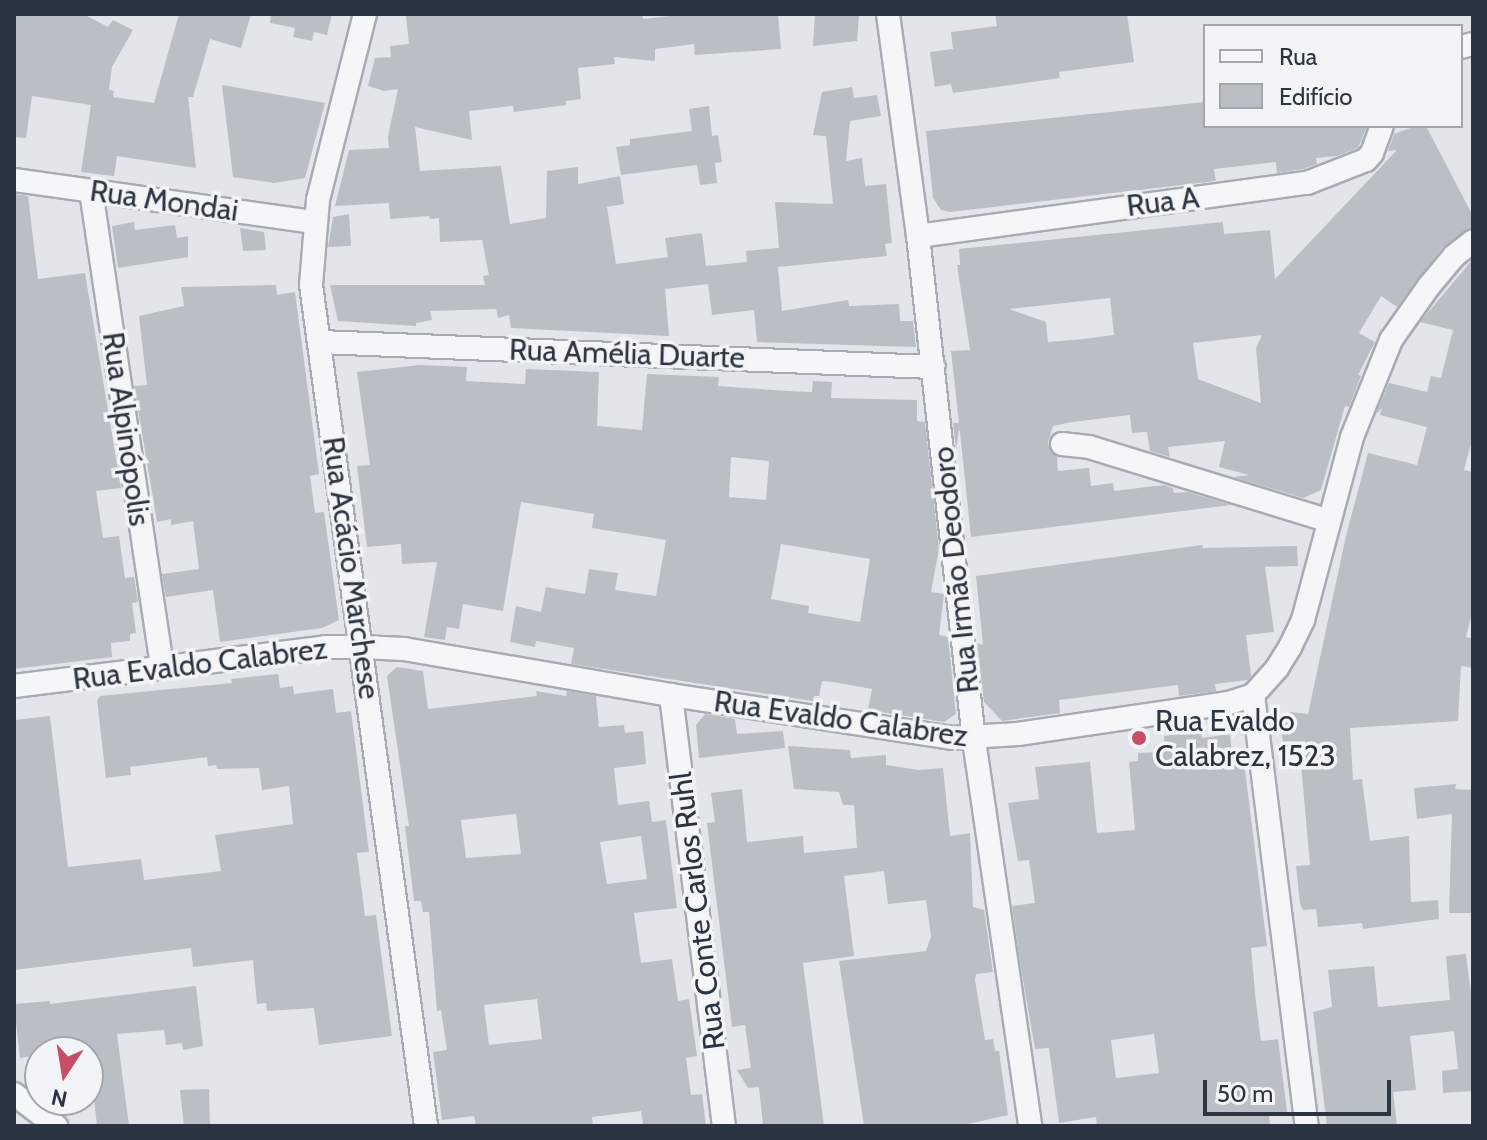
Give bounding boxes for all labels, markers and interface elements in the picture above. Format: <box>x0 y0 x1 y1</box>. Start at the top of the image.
legend <box>1203 24 1463 128</box>
text: Rua <box>1279 42 1317 71</box>
text: Edifício <box>1279 82 1353 111</box>
street label: Rua Mondai <box>88 173 240 229</box>
street label: Rua A <box>1125 180 1201 224</box>
street label: Rua Alpinópolis <box>95 330 157 528</box>
street label: Rua Amélia Duarte <box>508 332 746 376</box>
street label: Rua Acácio Marchese <box>315 434 387 702</box>
street label: Rua Irmão Deodoro <box>925 445 987 695</box>
street label: Rua Evaldo Calabrez <box>71 631 329 697</box>
street label: Rua Evaldo Calabrez <box>712 683 970 755</box>
place label: Rua Evaldo Calabrez, 1523 <box>1155 703 1336 774</box>
marker: Rua Evaldo Calabrez, 1523 <box>1130 729 1148 747</box>
street label: Rua Conte Carlos Ruhl <box>663 770 733 1052</box>
north arrow <box>24 1036 104 1116</box>
scale bar <box>1207 1064 1395 1114</box>
text: 50 m <box>1217 1079 1273 1108</box>
text: N <box>49 1083 70 1113</box>

